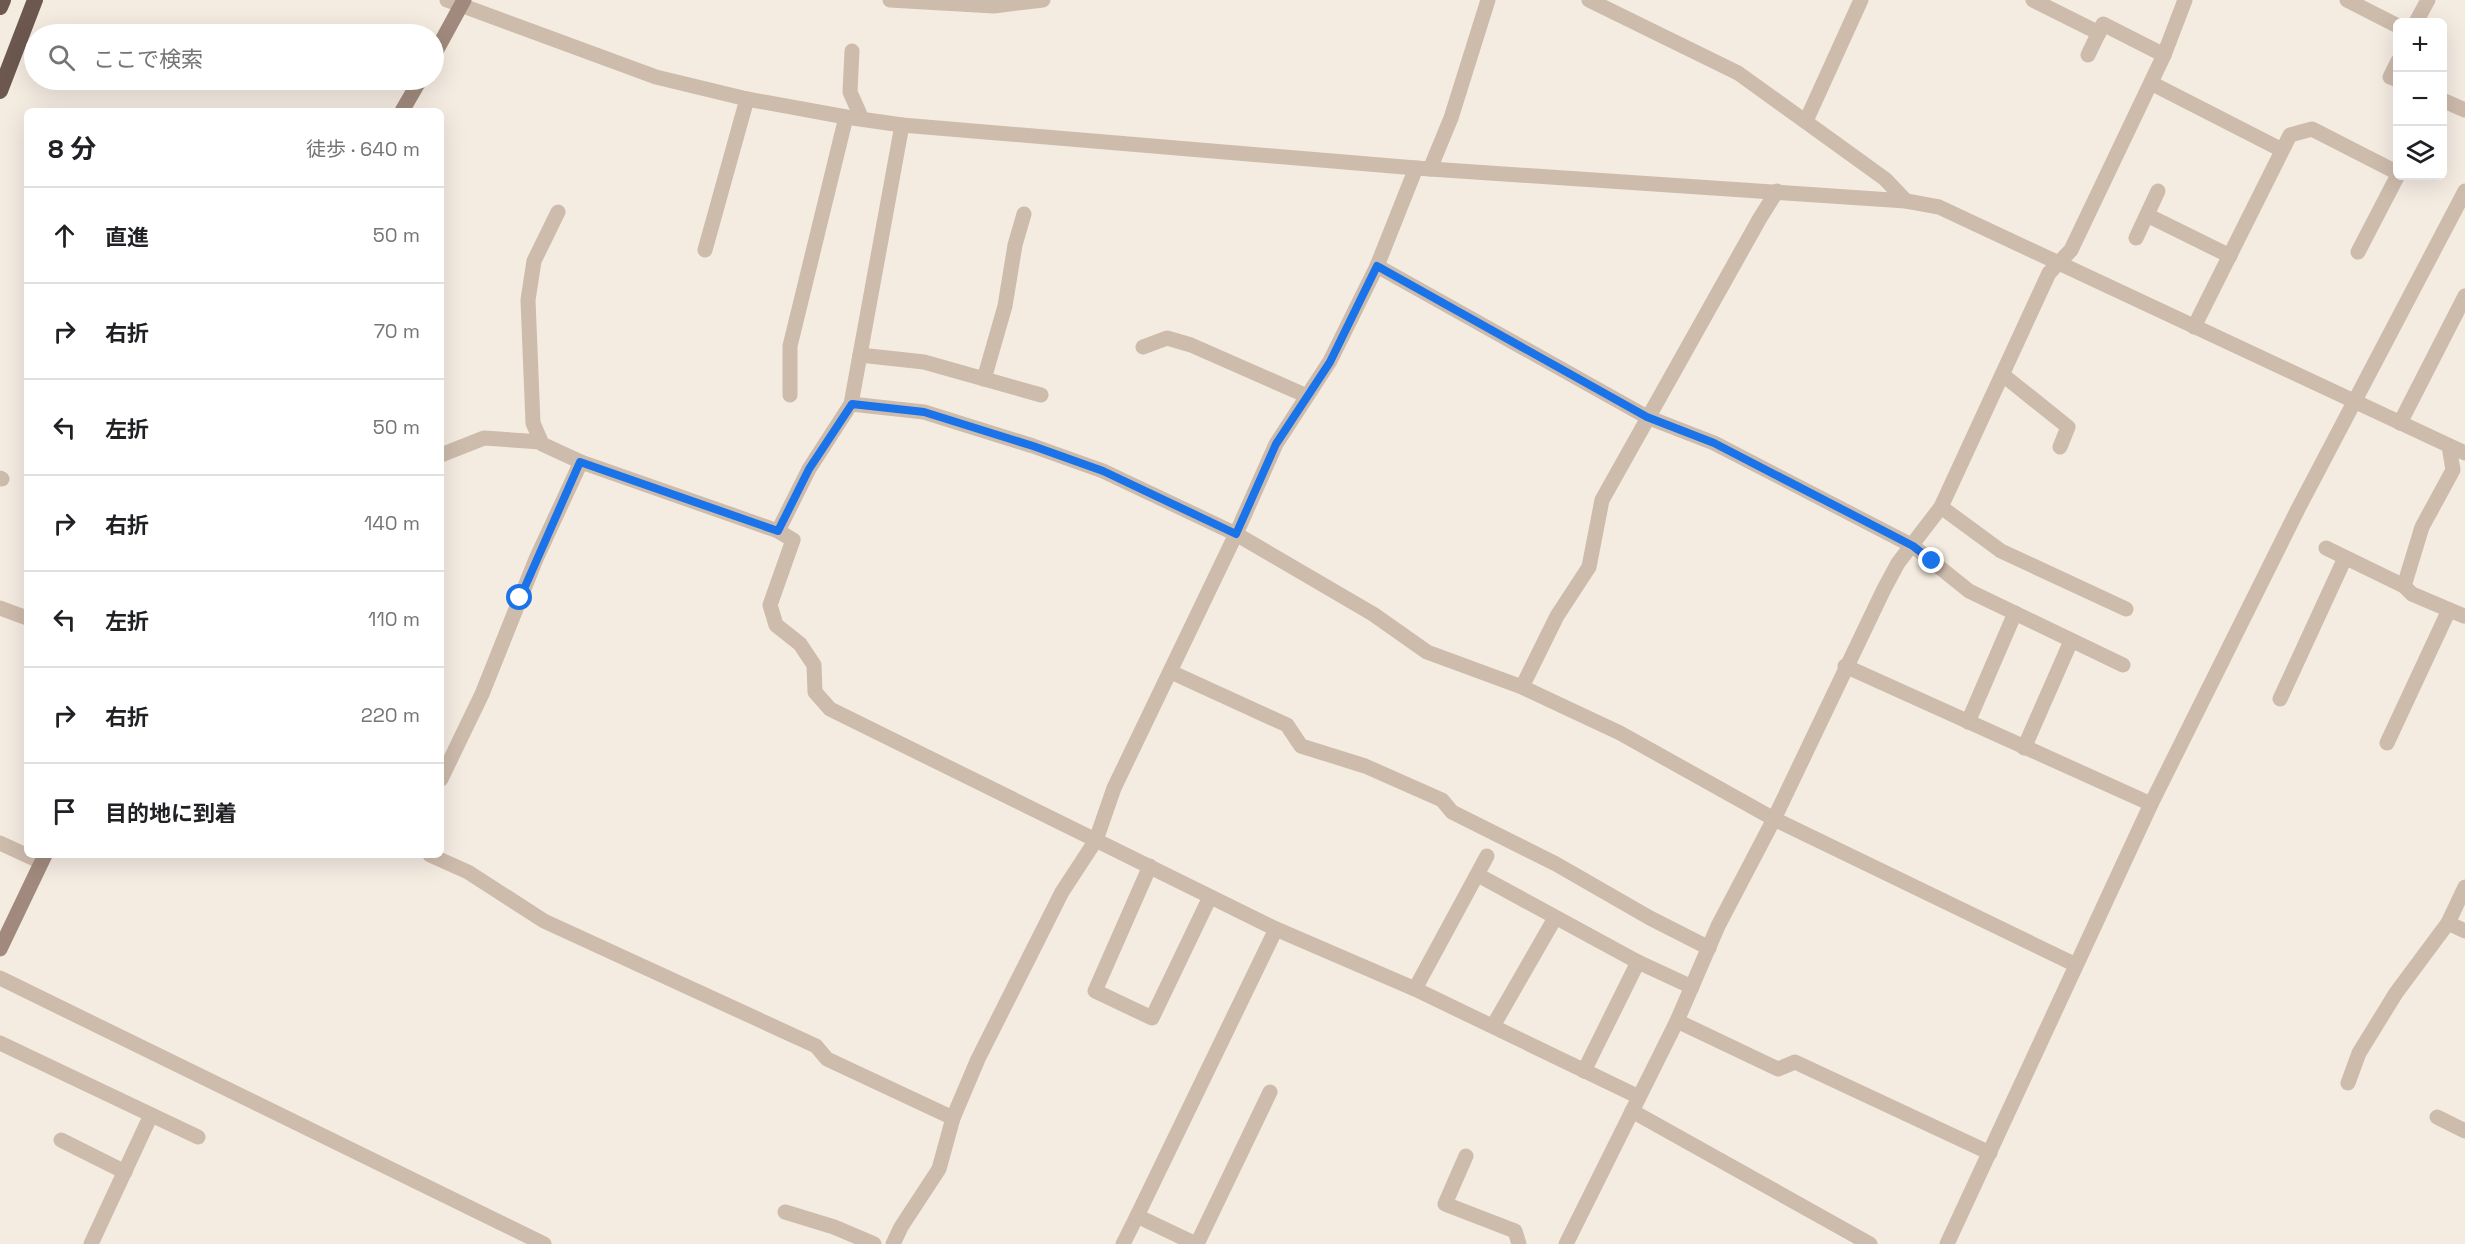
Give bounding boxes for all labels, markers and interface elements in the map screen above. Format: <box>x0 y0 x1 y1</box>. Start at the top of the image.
map controls <box>2393 18 2447 180</box>
button: + <box>2393 18 2447 72</box>
search box <box>24 24 444 90</box>
icon: search <box>45 41 78 74</box>
text: ここで検索 <box>93 45 203 73</box>
button: − <box>2393 72 2447 126</box>
button: layers <box>2393 126 2447 180</box>
text: 8 分 <box>48 132 96 166</box>
text: 徒歩 · 640 m <box>306 136 420 162</box>
icon: ahead <box>48 219 81 252</box>
text: 50 m <box>373 222 420 248</box>
text: 直進 <box>105 223 149 251</box>
icon: right <box>48 315 81 348</box>
text: 70 m <box>374 318 420 344</box>
text: 右折 <box>105 319 149 347</box>
icon: left <box>48 411 81 444</box>
text: 50 m <box>373 414 420 440</box>
text: 左折 <box>105 415 149 443</box>
icon: right <box>48 507 81 540</box>
text: 140 m <box>364 510 420 536</box>
text: 右折 <box>105 511 149 539</box>
route end <box>1918 547 1944 573</box>
route start <box>506 584 532 610</box>
icon: left <box>48 603 81 636</box>
text: 110 m <box>368 606 420 632</box>
text: 左折 <box>105 607 149 635</box>
icon: right <box>48 699 81 732</box>
text: 220 m <box>361 702 420 728</box>
text: 右折 <box>105 703 149 731</box>
icon: arrive <box>48 795 81 828</box>
text: 目的地に到着 <box>105 799 237 827</box>

